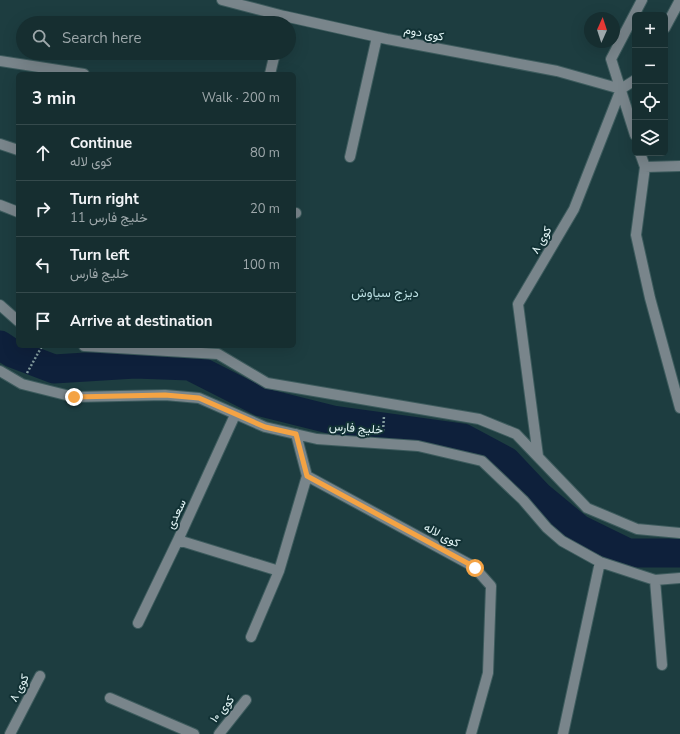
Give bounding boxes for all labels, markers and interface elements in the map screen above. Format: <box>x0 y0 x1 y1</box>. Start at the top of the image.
north arrow <box>584 12 620 48</box>
map controls <box>632 12 668 156</box>
button: + <box>632 12 668 48</box>
search box <box>16 16 296 60</box>
street label: کوی دوم <box>403 21 445 45</box>
icon: search <box>30 27 52 49</box>
text: Search here <box>62 28 142 48</box>
button: − <box>632 48 668 84</box>
button: locate <box>632 84 668 120</box>
text: 3 min <box>32 87 76 110</box>
text: Walk · 200 m <box>202 89 280 107</box>
button: layers <box>632 120 668 156</box>
text: Continue <box>70 133 132 153</box>
icon: ahead <box>32 142 54 164</box>
text: 80 m <box>250 144 280 162</box>
text: کوی لاله <box>70 153 112 171</box>
text: Turn right <box>70 189 139 209</box>
icon: right <box>32 198 54 220</box>
text: 20 m <box>250 200 280 218</box>
text: خلیج فارس 11 <box>70 209 148 227</box>
street label: کوی ۸ <box>527 223 555 257</box>
text: Turn left <box>70 245 129 265</box>
icon: left <box>32 254 54 276</box>
text: 100 m <box>242 256 280 274</box>
text: خلیج فارس <box>70 265 129 283</box>
district label: دیزج سیاوش <box>351 284 419 302</box>
icon: arrive <box>32 310 54 332</box>
text: Arrive at destination <box>70 311 213 331</box>
route end <box>65 388 83 406</box>
street label: خلیج فارس <box>328 418 384 439</box>
street label: سعدی <box>162 496 190 532</box>
street label: کوی لاله <box>421 519 463 551</box>
route start <box>466 559 484 577</box>
street label: کوی ۸ <box>5 671 33 705</box>
street label: کوی ۱۰ <box>206 692 238 726</box>

